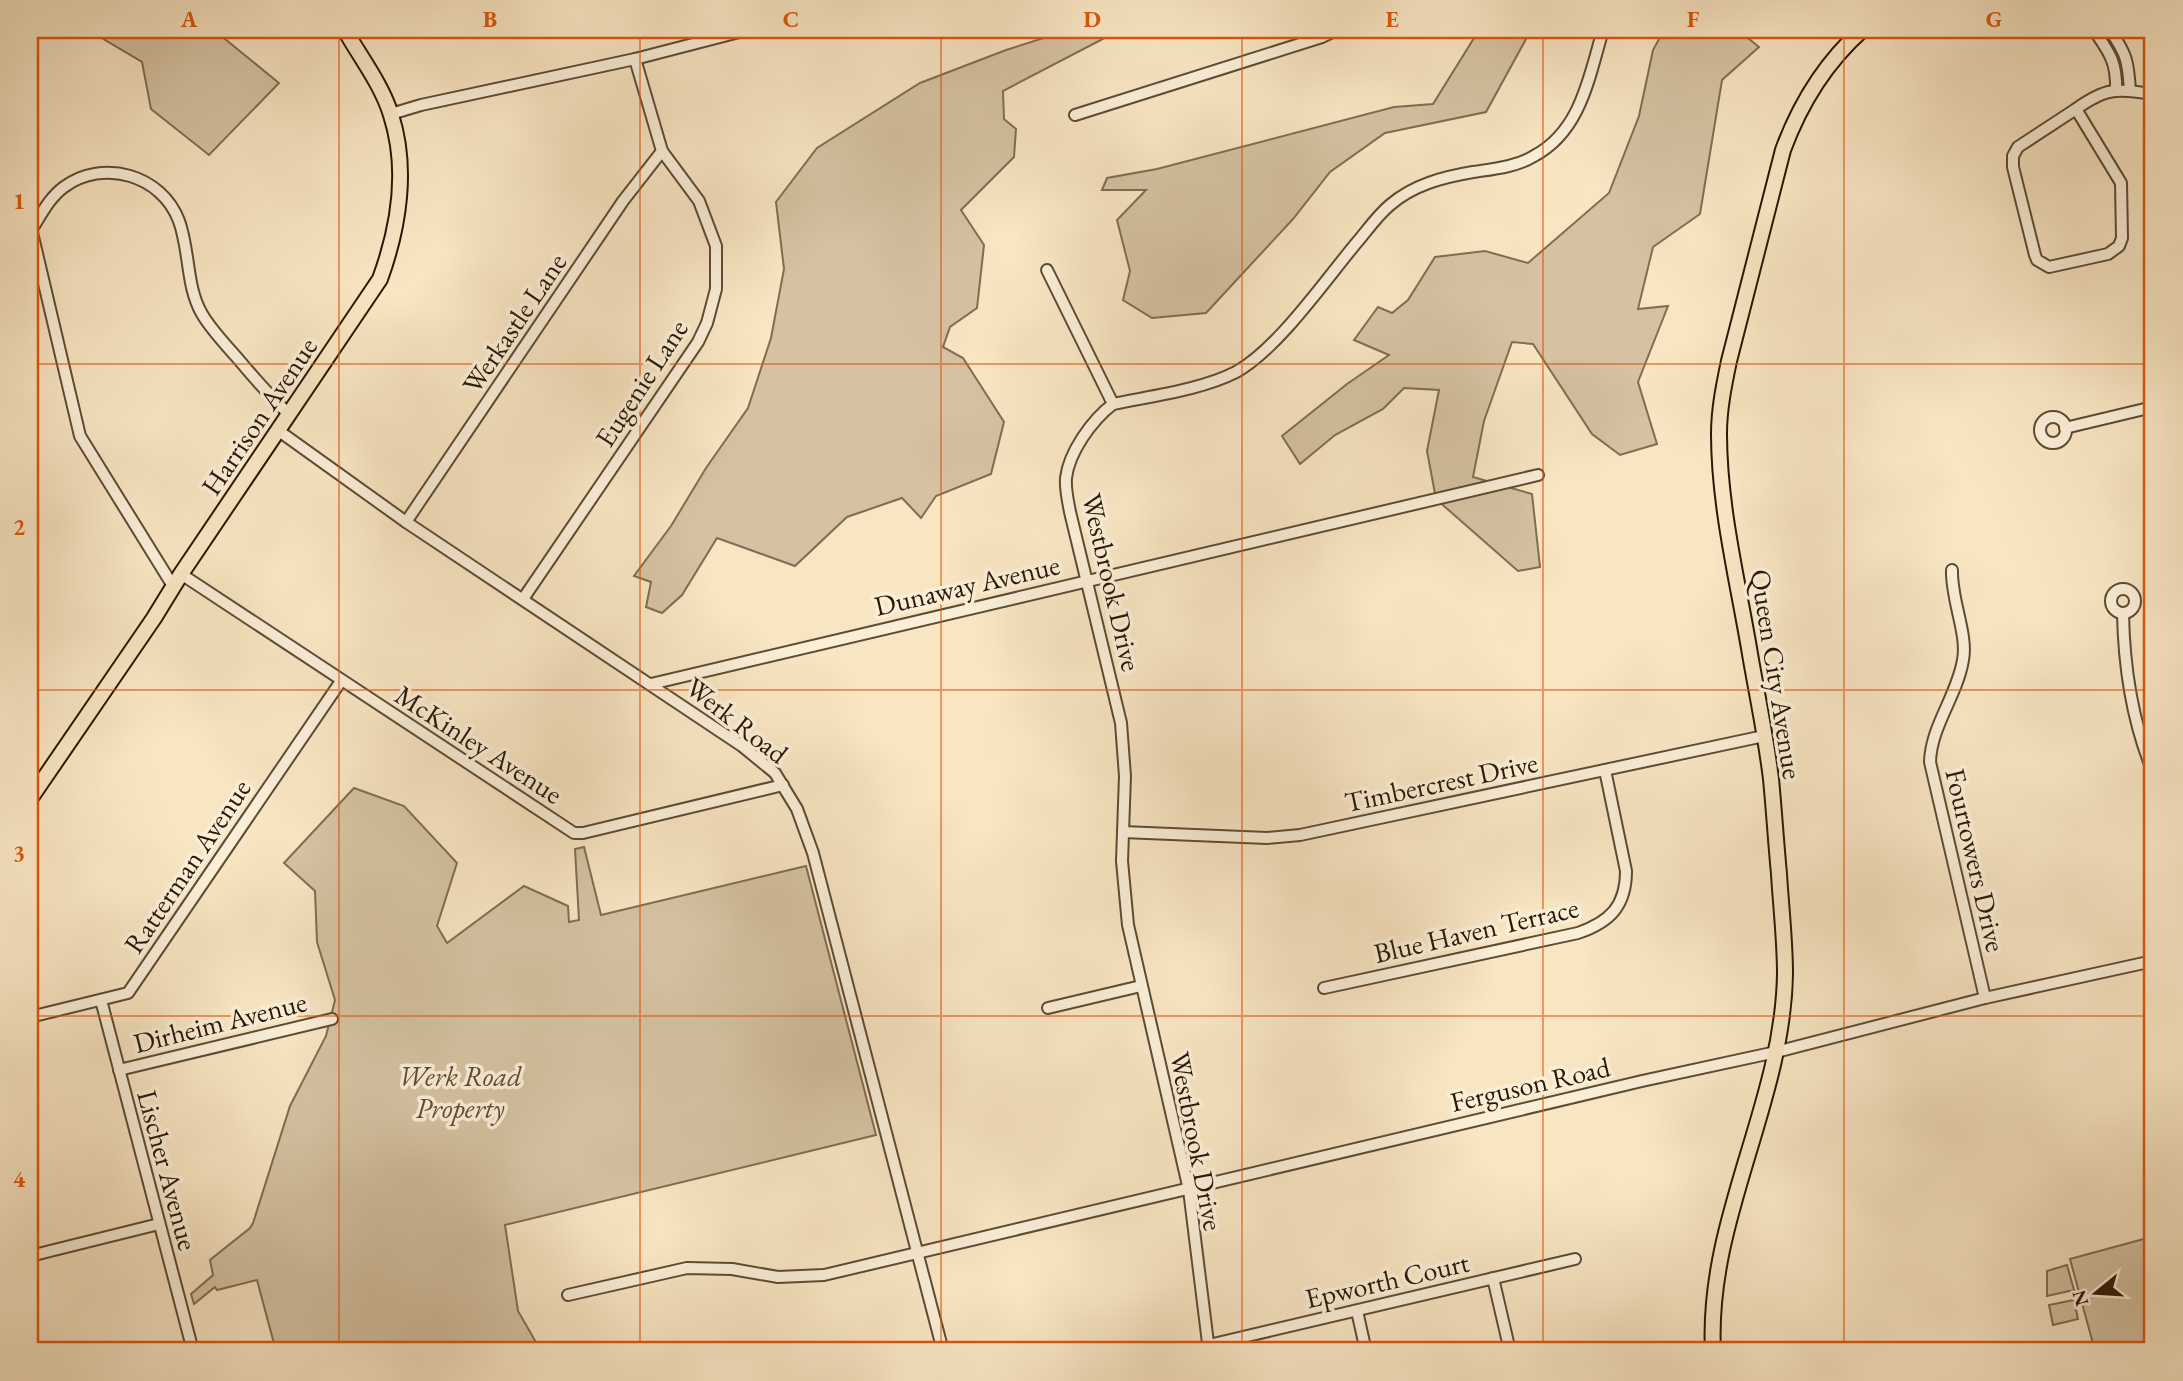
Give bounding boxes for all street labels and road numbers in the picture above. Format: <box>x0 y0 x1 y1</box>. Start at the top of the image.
street label: Werkastle Lane <box>454 246 574 400</box>
street label: Eugenie Lane <box>586 312 696 454</box>
street label: Harrison Avenue <box>193 330 325 502</box>
street label: Westbrook Drive <box>1074 490 1150 674</box>
street label: Dunaway Avenue <box>871 546 1063 624</box>
street label: Queen City Avenue <box>1743 567 1811 781</box>
street label: Werk Road <box>678 669 796 772</box>
street label: McKinley Avenue <box>388 676 570 812</box>
street label: Timbercrest Drive <box>1341 744 1541 820</box>
street label: Fourtowers Drive <box>1937 765 2015 955</box>
street label: Ratterman Avenue <box>115 772 259 960</box>
street label: Blue Haven Terrace <box>1370 889 1582 971</box>
street label: Dirheim Avenue <box>130 983 310 1061</box>
street label: Ferguson Road <box>1447 1048 1614 1120</box>
street label: Westbrook Drive <box>1162 1049 1232 1233</box>
street label: Lischer Avenue <box>129 1086 207 1254</box>
street label: Epworth Court <box>1302 1244 1473 1316</box>

